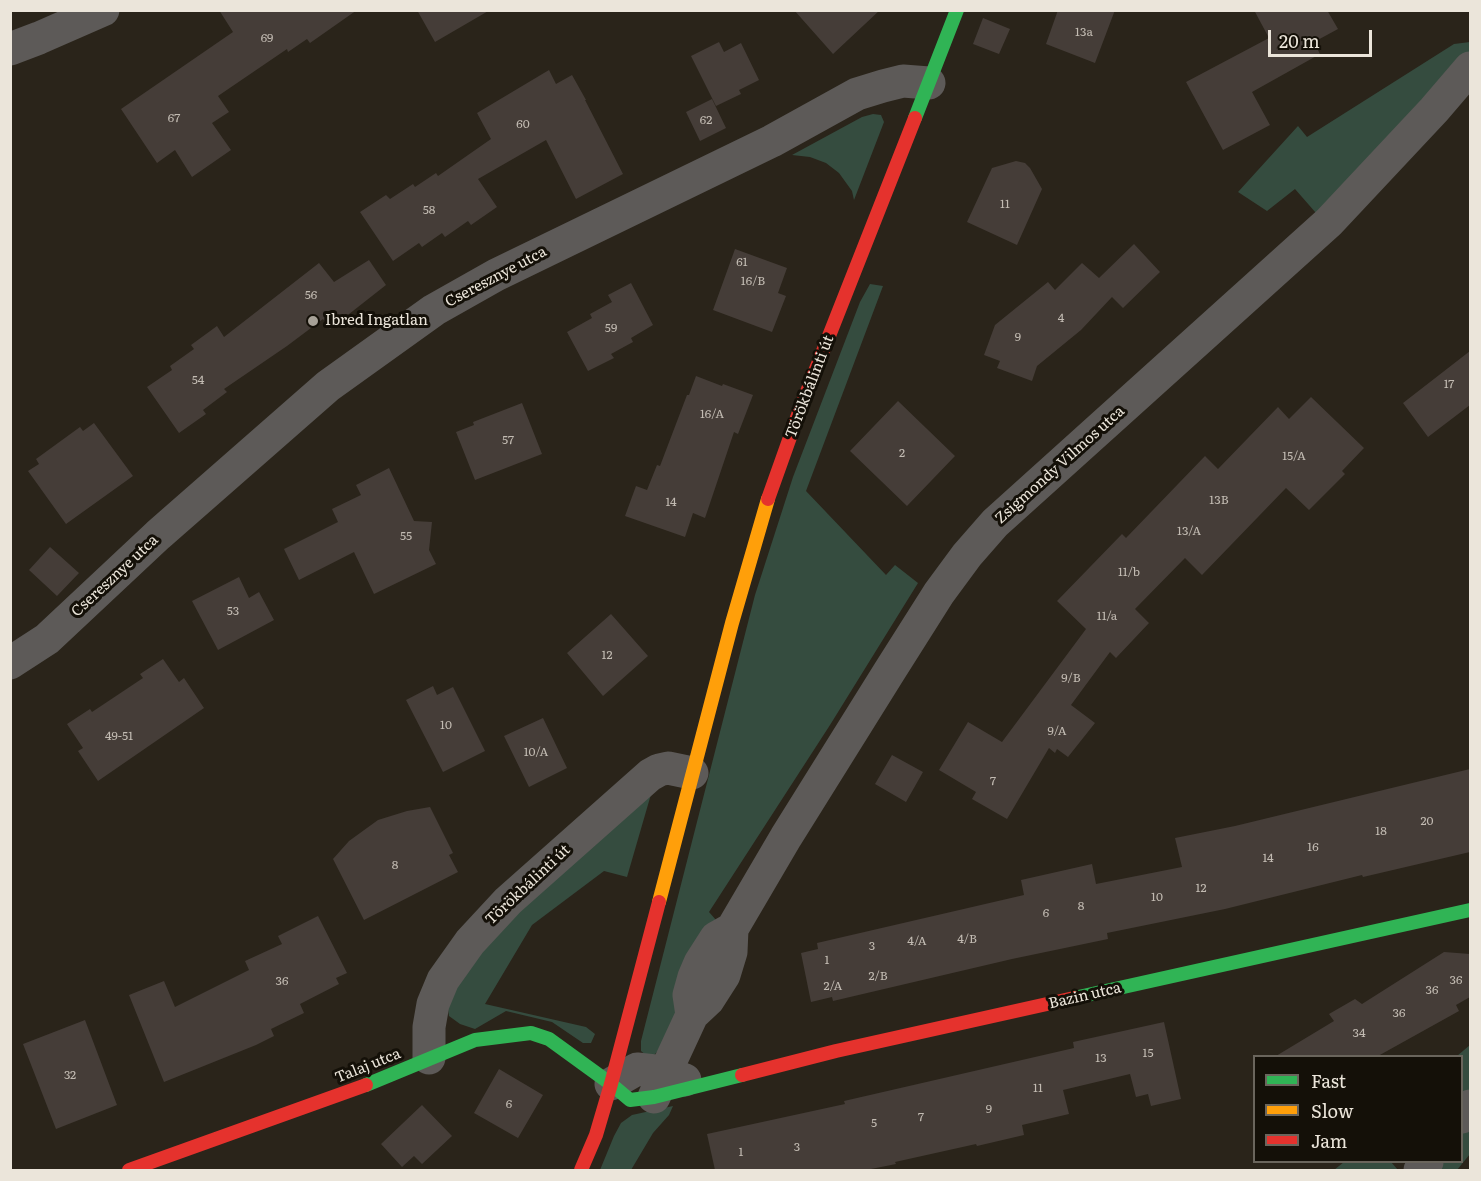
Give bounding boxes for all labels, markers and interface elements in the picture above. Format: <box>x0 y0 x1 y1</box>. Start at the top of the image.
scale bar <box>1271 18 1374 56</box>
house number: 13a <box>1075 25 1093 39</box>
text: 20 m <box>1279 27 1320 54</box>
house number: 69 <box>261 31 273 45</box>
house number: 67 <box>168 111 180 125</box>
house number: 62 <box>700 113 712 127</box>
house number: 60 <box>516 117 530 131</box>
house number: 11 <box>1000 197 1010 211</box>
house number: 58 <box>423 203 435 217</box>
street label: Cseresznye utca <box>442 243 550 311</box>
house number: 61 <box>736 255 748 269</box>
house number: 16/B <box>741 274 765 288</box>
house number: 56 <box>305 288 317 302</box>
house number: 4 <box>1058 311 1064 325</box>
place label: Ibred Ingatlan <box>325 312 428 330</box>
marker: Ibred Ingatlan <box>306 314 320 328</box>
house number: 59 <box>605 321 617 335</box>
house number: 9 <box>1015 330 1021 344</box>
street label: Törökbálinti út <box>782 333 838 441</box>
house number: 54 <box>192 373 204 387</box>
house number: 17 <box>1444 377 1454 391</box>
street label: Zsigmondy Vilmos utca <box>992 402 1128 528</box>
house number: 16/A <box>700 407 724 421</box>
house number: 57 <box>502 433 514 447</box>
house number: 2 <box>899 446 905 460</box>
house number: 15/A <box>1282 449 1306 463</box>
house number: 13B <box>1209 493 1229 507</box>
house number: 14 <box>665 495 677 509</box>
house number: 13/A <box>1177 524 1201 538</box>
house number: 55 <box>400 529 412 543</box>
street label: Cseresznye utca <box>68 531 162 621</box>
house number: 11/b <box>1118 565 1140 579</box>
house number: 53 <box>227 604 239 618</box>
house number: 11/a <box>1097 609 1117 623</box>
house number: 12 <box>602 648 612 662</box>
house number: 9/B <box>1061 671 1081 685</box>
house number: 10 <box>440 718 452 732</box>
house number: 9/A <box>1047 724 1067 738</box>
house number: 49-51 <box>105 729 133 743</box>
house number: 10/A <box>524 745 548 759</box>
house number: 7 <box>990 774 996 788</box>
house number: 20 <box>1420 814 1434 828</box>
house number: 18 <box>1375 824 1387 838</box>
house number: 16 <box>1307 840 1319 854</box>
street label: Törökbálinti út <box>482 841 574 929</box>
house number: 14 <box>1262 851 1274 865</box>
house number: 8 <box>392 858 398 872</box>
house number: 12 <box>1196 881 1206 895</box>
house number: 10 <box>1151 890 1163 904</box>
house number: 8 <box>1078 899 1084 913</box>
house number: 6 <box>1043 906 1049 920</box>
house number: 4/B <box>957 932 977 946</box>
house number: 4/A <box>907 934 927 948</box>
house number: 3 <box>869 939 875 953</box>
house number: 1 <box>825 953 829 967</box>
house number: 2/B <box>868 969 888 983</box>
house number: 36 <box>1450 973 1462 987</box>
house number: 36 <box>276 974 288 988</box>
house number: 2/A <box>824 979 842 993</box>
street label: Bazin utca <box>1047 979 1123 1013</box>
house number: 36 <box>1426 983 1438 997</box>
house number: 36 <box>1393 1006 1405 1020</box>
house number: 34 <box>1352 1026 1366 1040</box>
street label: Talaj utca <box>333 1045 403 1087</box>
house number: 15 <box>1143 1046 1153 1060</box>
house number: 13 <box>1095 1051 1107 1065</box>
legend <box>1253 1055 1463 1163</box>
text: Fast <box>1311 1067 1346 1094</box>
house number: 32 <box>64 1068 76 1082</box>
house number: 11 <box>1033 1081 1043 1095</box>
house number: 6 <box>506 1097 512 1111</box>
text: Slow <box>1311 1097 1353 1124</box>
house number: 9 <box>986 1102 992 1116</box>
house number: 7 <box>918 1110 924 1124</box>
house number: 5 <box>871 1116 877 1130</box>
text: Jam <box>1311 1127 1347 1154</box>
house number: 3 <box>794 1140 800 1154</box>
house number: 1 <box>739 1145 743 1159</box>

